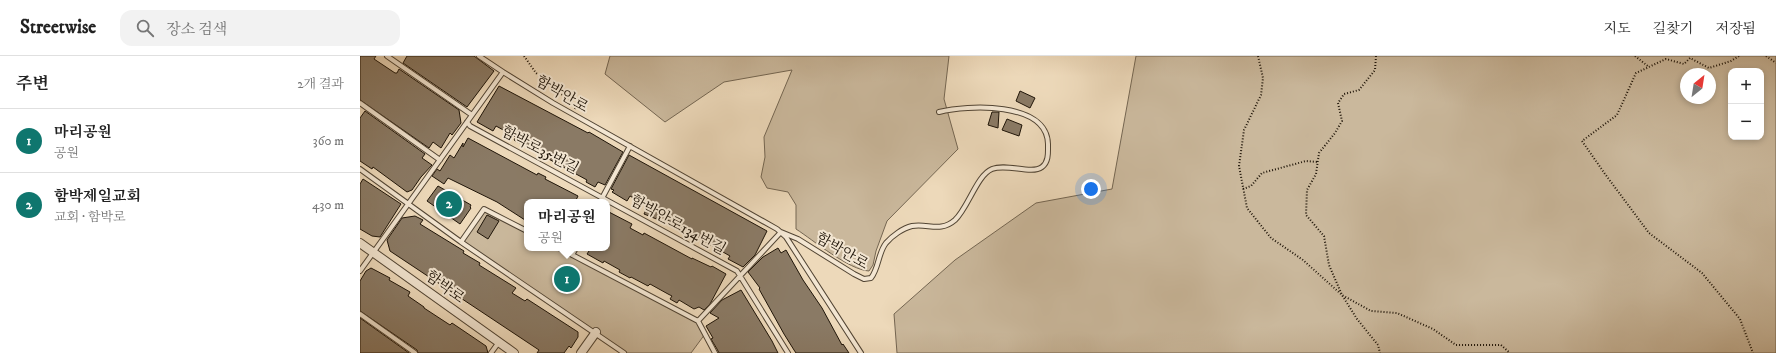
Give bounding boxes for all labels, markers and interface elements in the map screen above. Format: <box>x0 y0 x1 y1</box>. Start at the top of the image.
search box <box>120 10 400 46</box>
text: Streetwise <box>20 16 96 39</box>
icon: search <box>134 17 156 39</box>
text: 장소 검색 <box>166 20 227 39</box>
text: 지도 <box>1604 20 1631 38</box>
text: 길찾기 <box>1653 20 1693 38</box>
text: 저장됨 <box>1715 20 1756 38</box>
north arrow <box>1680 68 1716 104</box>
map controls <box>1728 68 1764 140</box>
button: + <box>1728 68 1764 104</box>
street label: 함박안로 <box>532 71 592 117</box>
text: 주변 <box>16 73 49 95</box>
text: 2개 결과 <box>297 76 344 92</box>
button: − <box>1728 104 1764 140</box>
street label: 함박로35번길 <box>498 122 582 178</box>
text: 마리공원 <box>54 123 112 142</box>
text: 1 <box>27 133 31 149</box>
text: 360 m <box>313 133 344 149</box>
text: 공원 <box>54 145 79 161</box>
your location <box>1081 179 1101 199</box>
text: 함박제일교회 <box>54 187 141 206</box>
pin: 2 <box>436 189 462 219</box>
street label: 함박안로134번길 <box>627 191 729 259</box>
text: 2 <box>26 197 32 213</box>
text: 430 m <box>312 197 344 213</box>
popup <box>524 199 610 251</box>
text: 마리공원 <box>538 208 596 227</box>
text: 교회 · 함박로 <box>54 209 126 225</box>
street label: 함박안로 <box>812 228 872 274</box>
text: 공원 <box>538 230 563 246</box>
pin: 1 <box>554 264 580 294</box>
street label: 함박로 <box>422 267 469 308</box>

